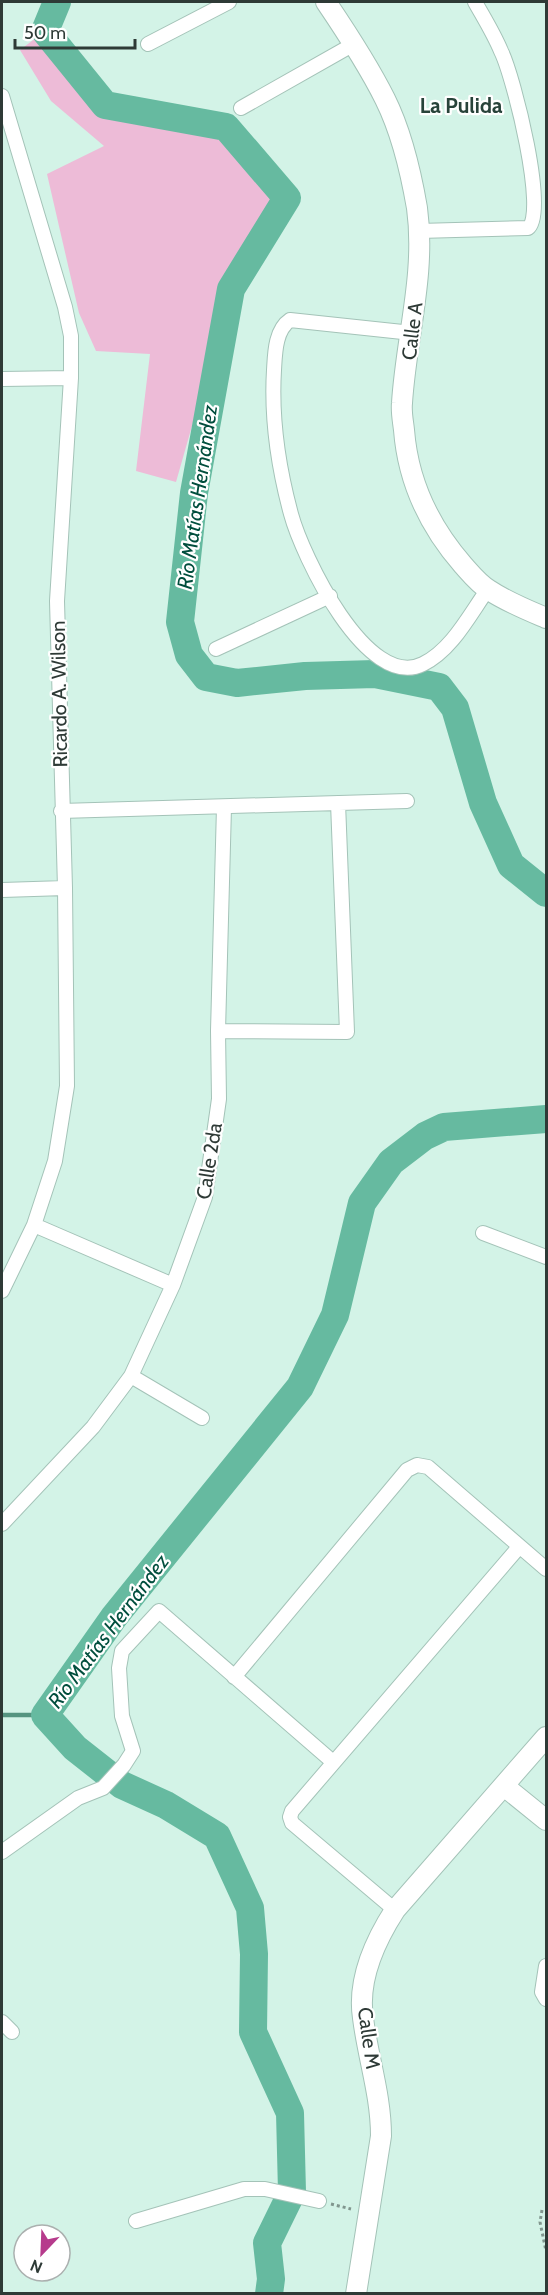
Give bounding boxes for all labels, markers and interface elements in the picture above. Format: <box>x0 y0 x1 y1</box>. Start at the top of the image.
scale bar <box>15 12 135 50</box>
text: 50 m <box>24 22 66 44</box>
district label: La Pulida <box>420 93 503 118</box>
street label: Calle A <box>397 300 428 361</box>
water label: Río Matías Hernández <box>172 402 222 591</box>
street label: Ricardo A. Wilson <box>46 620 72 768</box>
street label: Calle 2da <box>191 1121 227 1201</box>
water label: Río Matías Hernández <box>42 1549 174 1713</box>
street label: Calle M <box>353 2006 385 2070</box>
north arrow <box>12 2223 72 2283</box>
text: N <box>27 2255 45 2277</box>

